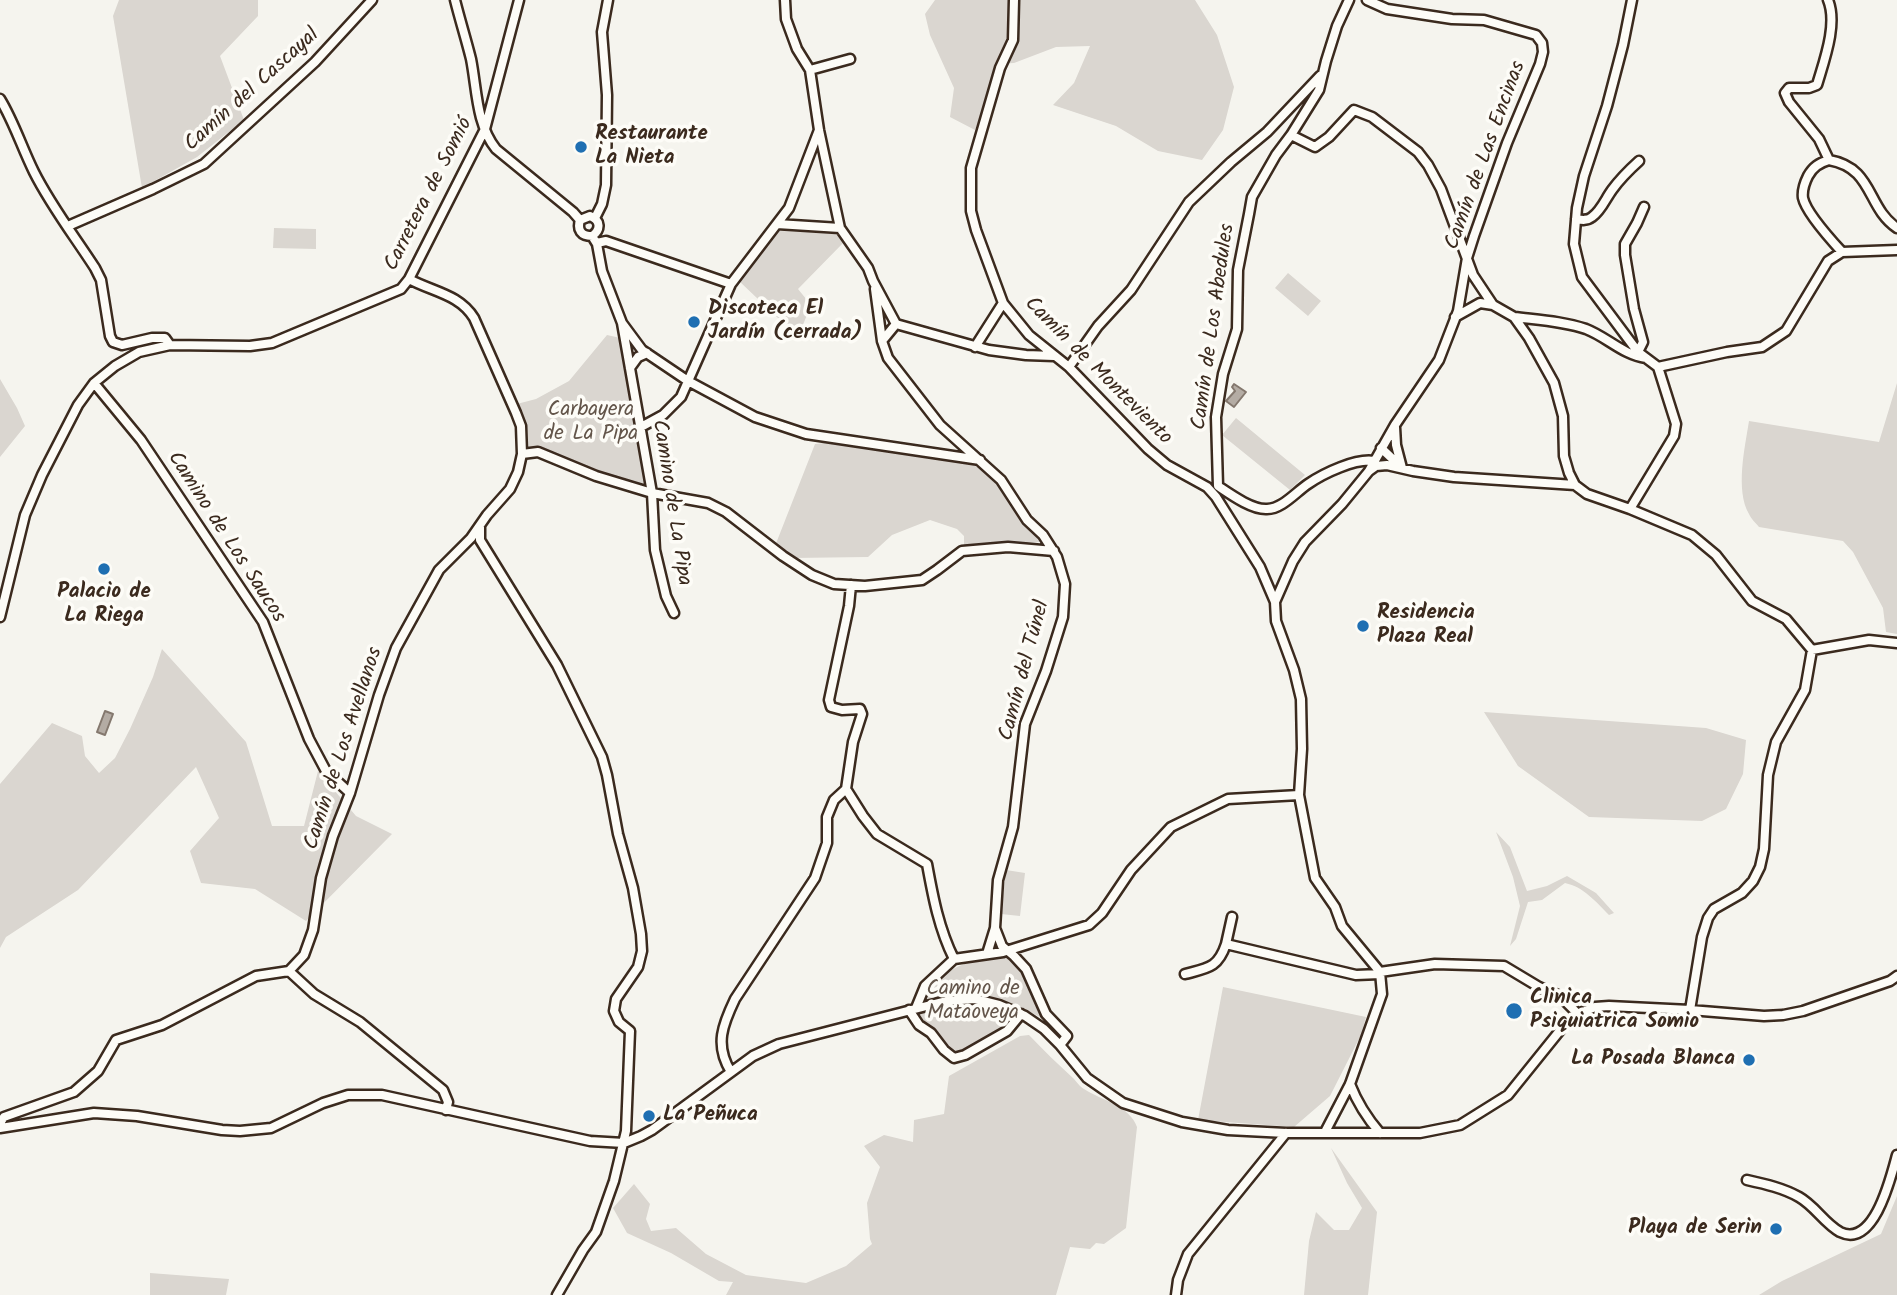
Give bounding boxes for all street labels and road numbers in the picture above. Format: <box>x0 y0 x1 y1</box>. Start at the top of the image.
street label: Camín del Cascayal <box>180 24 326 158</box>
street label: Camín de Las Encinas <box>1441 58 1533 254</box>
street label: Carretera de Somió <box>380 114 480 276</box>
street label: Camín de Los Abedules <box>1188 222 1242 432</box>
street label: Camín de Monteviento <box>1018 293 1176 451</box>
street label: Camino de La Pipa <box>644 418 696 588</box>
street label: Camino de Los Saucos <box>160 448 290 628</box>
street label: Camín del Túnel <box>995 598 1057 744</box>
street label: Camín de Los Avellanos <box>300 645 390 853</box>

